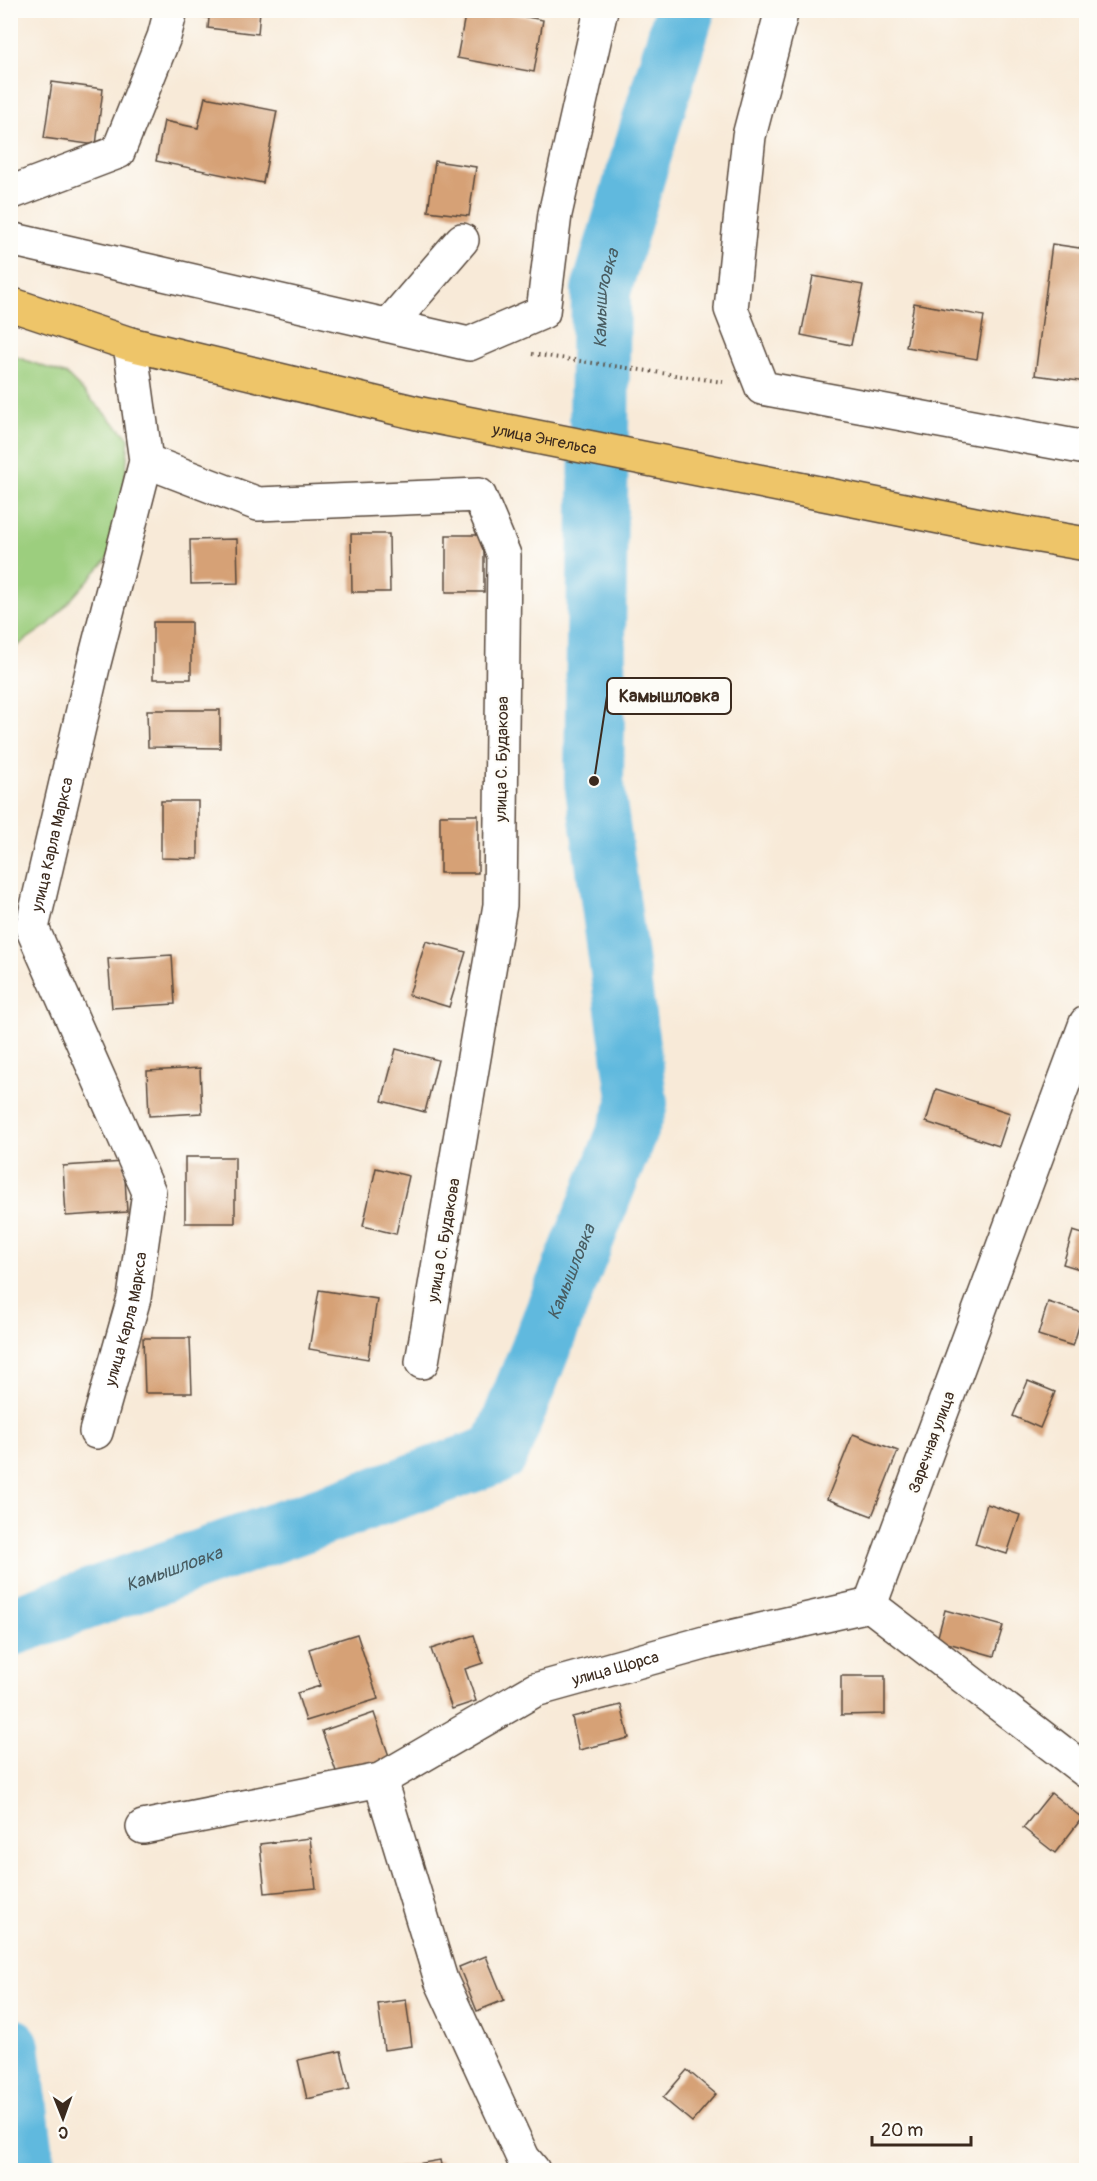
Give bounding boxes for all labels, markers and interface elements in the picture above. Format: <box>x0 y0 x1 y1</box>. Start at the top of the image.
water label: Камышловка <box>589 245 625 348</box>
street label: улица Энгельса <box>490 419 598 460</box>
callout: Камышловка <box>607 678 731 714</box>
text: Камышловка <box>619 685 720 708</box>
street label: улица С. Будакова <box>491 696 513 823</box>
street label: улица Карла Маркса <box>27 775 78 915</box>
street label: улица С. Будакова <box>423 1176 465 1305</box>
water label: Камышловка <box>542 1220 602 1323</box>
street label: улица Карла Маркса <box>100 1251 151 1389</box>
street label: Заречная улица <box>904 1389 960 1496</box>
water label: Камышловка <box>123 1541 227 1597</box>
street label: улица Щорса <box>569 1647 661 1691</box>
north arrow <box>33 2088 93 2148</box>
scale bar <box>872 2109 971 2147</box>
text: 20 m <box>881 2119 923 2142</box>
text: С <box>58 2122 68 2142</box>

